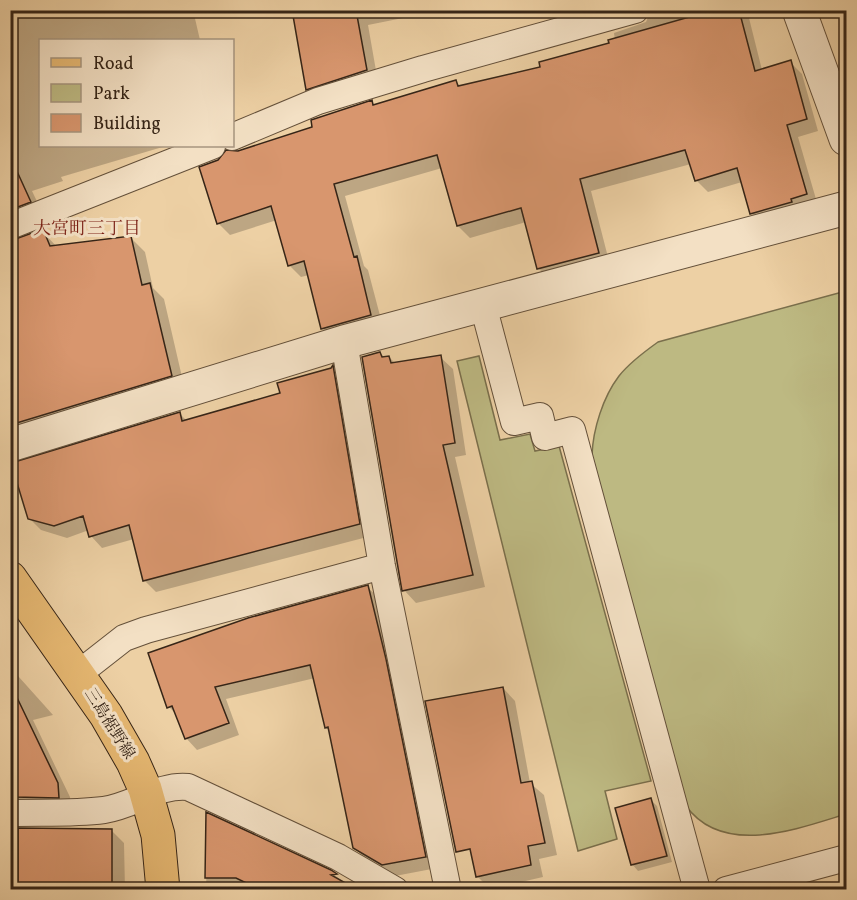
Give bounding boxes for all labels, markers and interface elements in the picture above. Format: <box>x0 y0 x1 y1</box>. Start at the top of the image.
legend <box>39 39 234 147</box>
text: Road <box>93 52 134 77</box>
text: Park <box>93 82 130 107</box>
text: Building <box>93 112 161 137</box>
district label: 大宮町三丁目 <box>33 217 141 242</box>
street label: 三島裾野線 <box>78 684 140 764</box>

